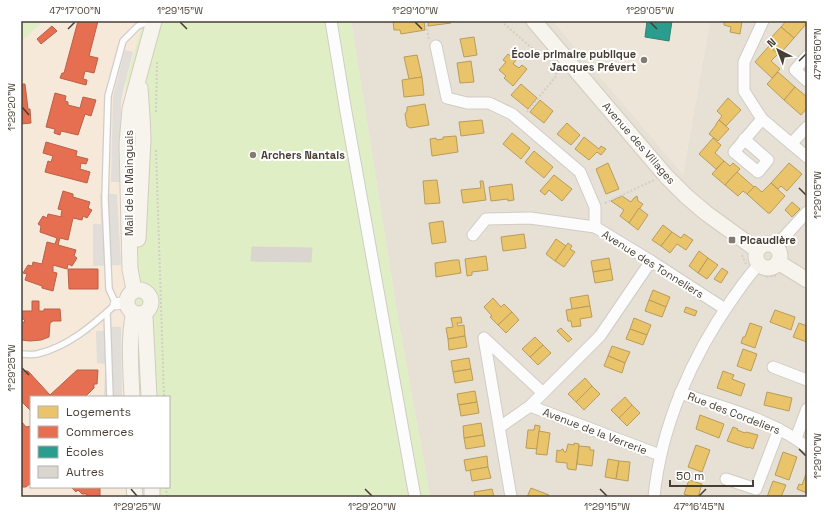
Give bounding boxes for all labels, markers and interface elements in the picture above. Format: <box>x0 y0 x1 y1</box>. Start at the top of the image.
text: 47°17'00"N <box>49 4 101 17</box>
text: 1°29'15"W <box>157 4 203 17</box>
text: 1°29'10"W <box>392 4 438 17</box>
text: 1°29'05"W <box>626 4 674 17</box>
text: 47°16'50"N <box>811 28 824 80</box>
north arrow <box>758 30 798 70</box>
text: N <box>764 35 779 50</box>
place label: École primaire publique Jacques Prévert <box>512 47 636 74</box>
marker: École primaire publique Jacques Prévert <box>639 55 649 65</box>
text: 1°29'20"W <box>5 83 18 131</box>
street label: Avenue des Villages <box>600 99 679 187</box>
street label: Mail de la Mainguais <box>122 130 136 236</box>
place label: Archers Nantais <box>261 148 345 162</box>
marker: Archers Nantais <box>248 150 258 160</box>
text: 1°29'05"W <box>811 171 824 219</box>
street label: Avenue des Tonneliers <box>599 227 707 301</box>
place label: Picaudière <box>740 233 796 247</box>
marker: Picaudière <box>727 235 737 245</box>
text: 1°29'25"W <box>5 344 18 392</box>
street label: Rue des Cordeliers <box>686 389 783 437</box>
legend <box>30 396 170 488</box>
text: Logements <box>66 404 131 420</box>
street label: Avenue de la Verrerie <box>541 405 649 457</box>
text: Commerces <box>66 424 134 440</box>
text: 1°29'10"W <box>811 433 824 479</box>
text: Écoles <box>66 444 104 460</box>
scale bar <box>670 462 753 488</box>
text: Autres <box>66 464 104 480</box>
text: 50 m <box>676 468 704 484</box>
text: 1°29'25"W <box>113 500 161 513</box>
text: 1°29'20"W <box>348 500 396 513</box>
text: 1°29'15"W <box>584 500 630 513</box>
text: 47°16'45"N <box>674 500 724 513</box>

